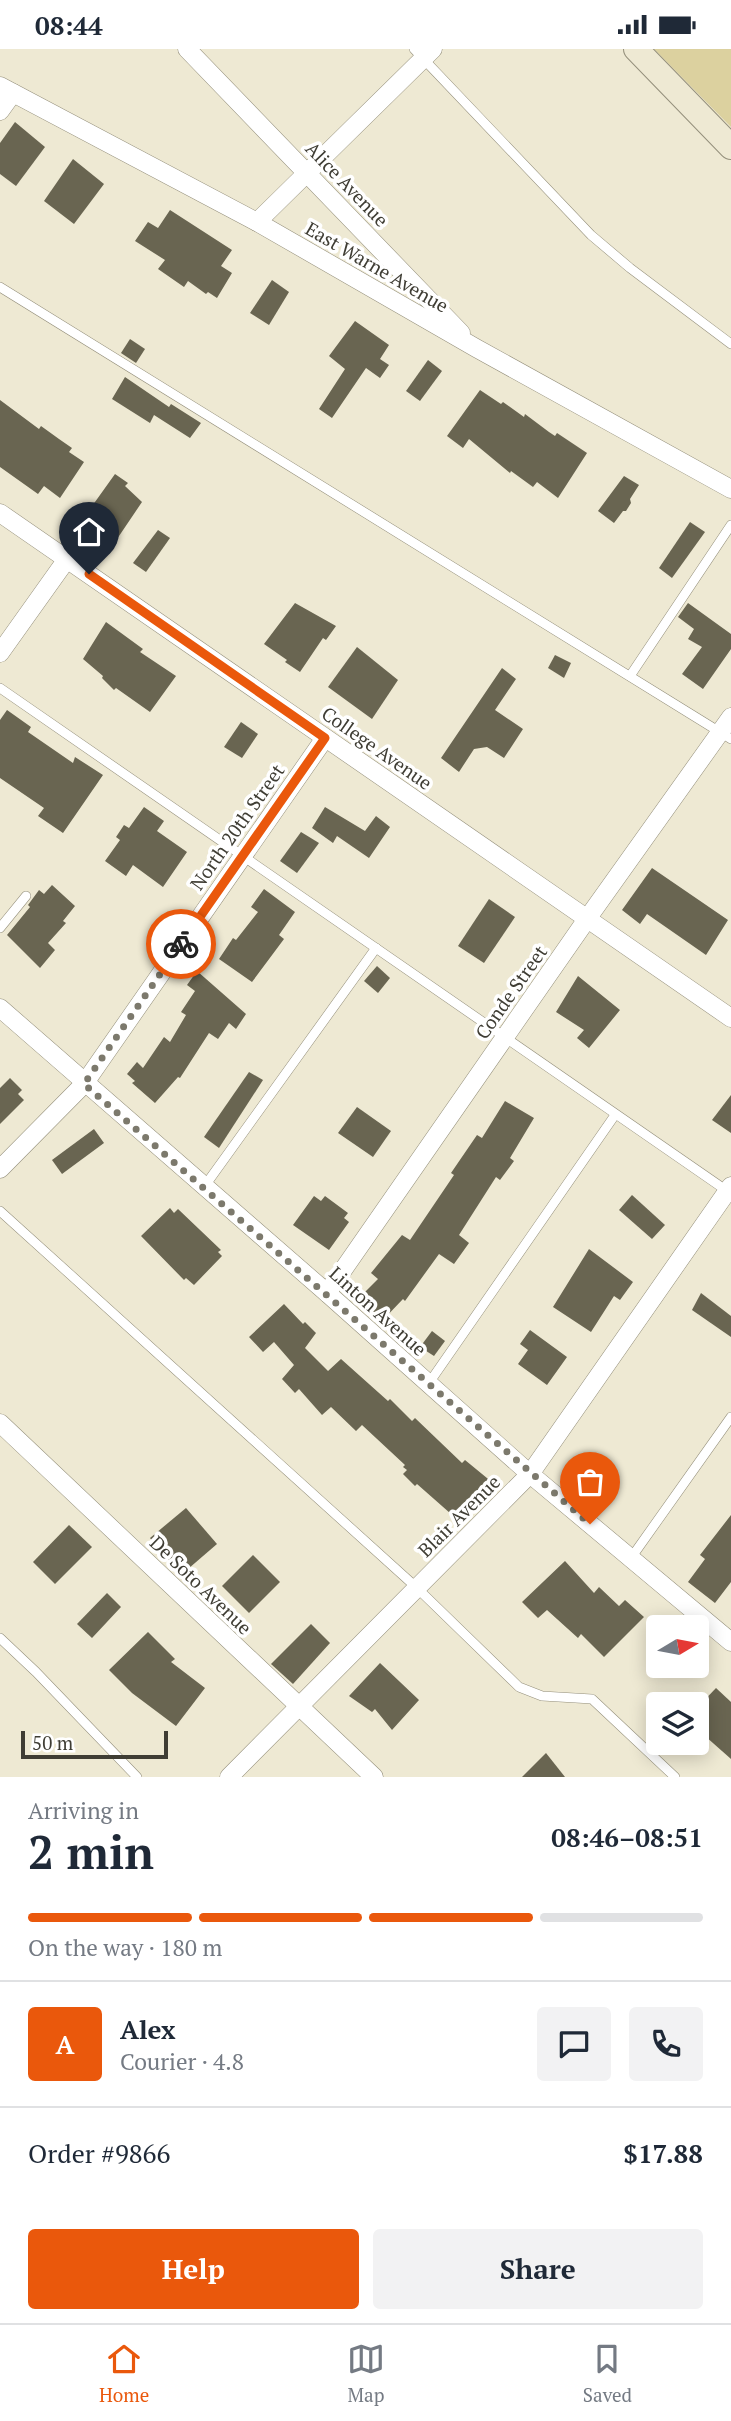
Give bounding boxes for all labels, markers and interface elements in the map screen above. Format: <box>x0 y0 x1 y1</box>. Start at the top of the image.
text: 08:44 <box>35 8 103 42</box>
street label: Alice Avenue <box>301 136 394 232</box>
street label: East Warne Avenue <box>301 215 453 318</box>
pin <box>59 502 119 574</box>
icon: home <box>70 513 108 551</box>
street label: College Avenue <box>317 700 437 795</box>
street label: North 20th Street <box>184 759 289 895</box>
courier <box>146 909 216 979</box>
icon: bike <box>162 925 200 963</box>
street label: Conde Street <box>469 940 552 1044</box>
street label: Linton Avenue <box>324 1260 432 1361</box>
pin <box>560 1452 620 1524</box>
icon: bag <box>571 1463 609 1501</box>
street label: Blair Avenue <box>412 1469 505 1562</box>
street label: De Soto Avenue <box>145 1530 258 1640</box>
north arrow <box>646 1615 709 1678</box>
map controls <box>646 1615 709 1755</box>
button: layers <box>646 1692 709 1755</box>
scale bar <box>21 1728 168 1760</box>
text: 50 m <box>32 1730 73 1755</box>
text: Arriving in <box>28 1795 139 1826</box>
text: 08:46–08:51 <box>551 1820 703 1854</box>
text: 2 min <box>28 1821 154 1882</box>
text: On the way · 180 m <box>28 1932 222 1963</box>
button: chat <box>537 2007 611 2081</box>
button: phone <box>629 2007 703 2081</box>
text: Alex <box>120 2012 176 2046</box>
text: A <box>56 2027 74 2061</box>
text: Courier · 4.8 <box>120 2046 244 2077</box>
text: Order #9866 <box>28 2136 170 2170</box>
text: $17.88 <box>623 2136 703 2170</box>
button: Help <box>28 2229 359 2309</box>
button: Share <box>373 2229 703 2309</box>
tab: Home <box>99 2340 149 2407</box>
tab: Map <box>347 2340 385 2407</box>
tab: Saved <box>583 2340 632 2407</box>

